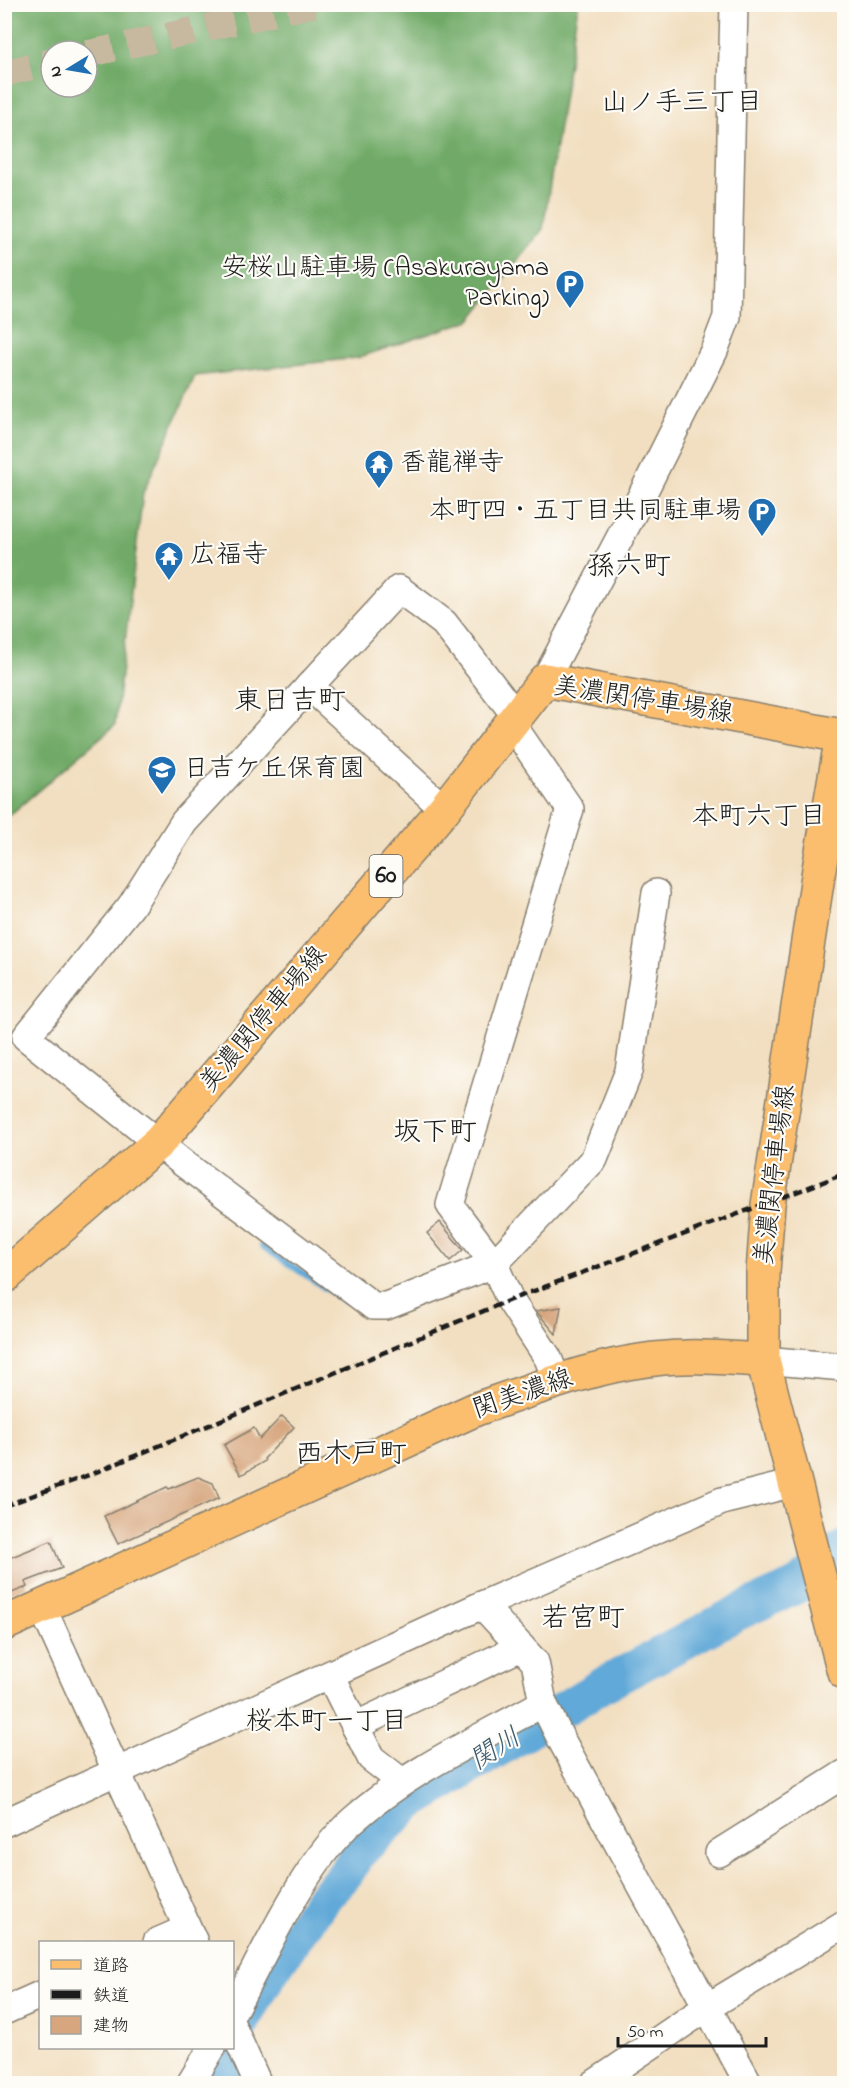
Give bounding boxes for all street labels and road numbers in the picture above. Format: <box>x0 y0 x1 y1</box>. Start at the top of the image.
street label: 美濃関停車場線 <box>550 668 736 734</box>
road number: 60 <box>370 855 402 897</box>
street label: 美濃関停車場線 <box>191 938 337 1102</box>
street label: 美濃関停車場線 <box>746 1082 806 1268</box>
street label: 関美濃線 <box>468 1360 578 1430</box>

